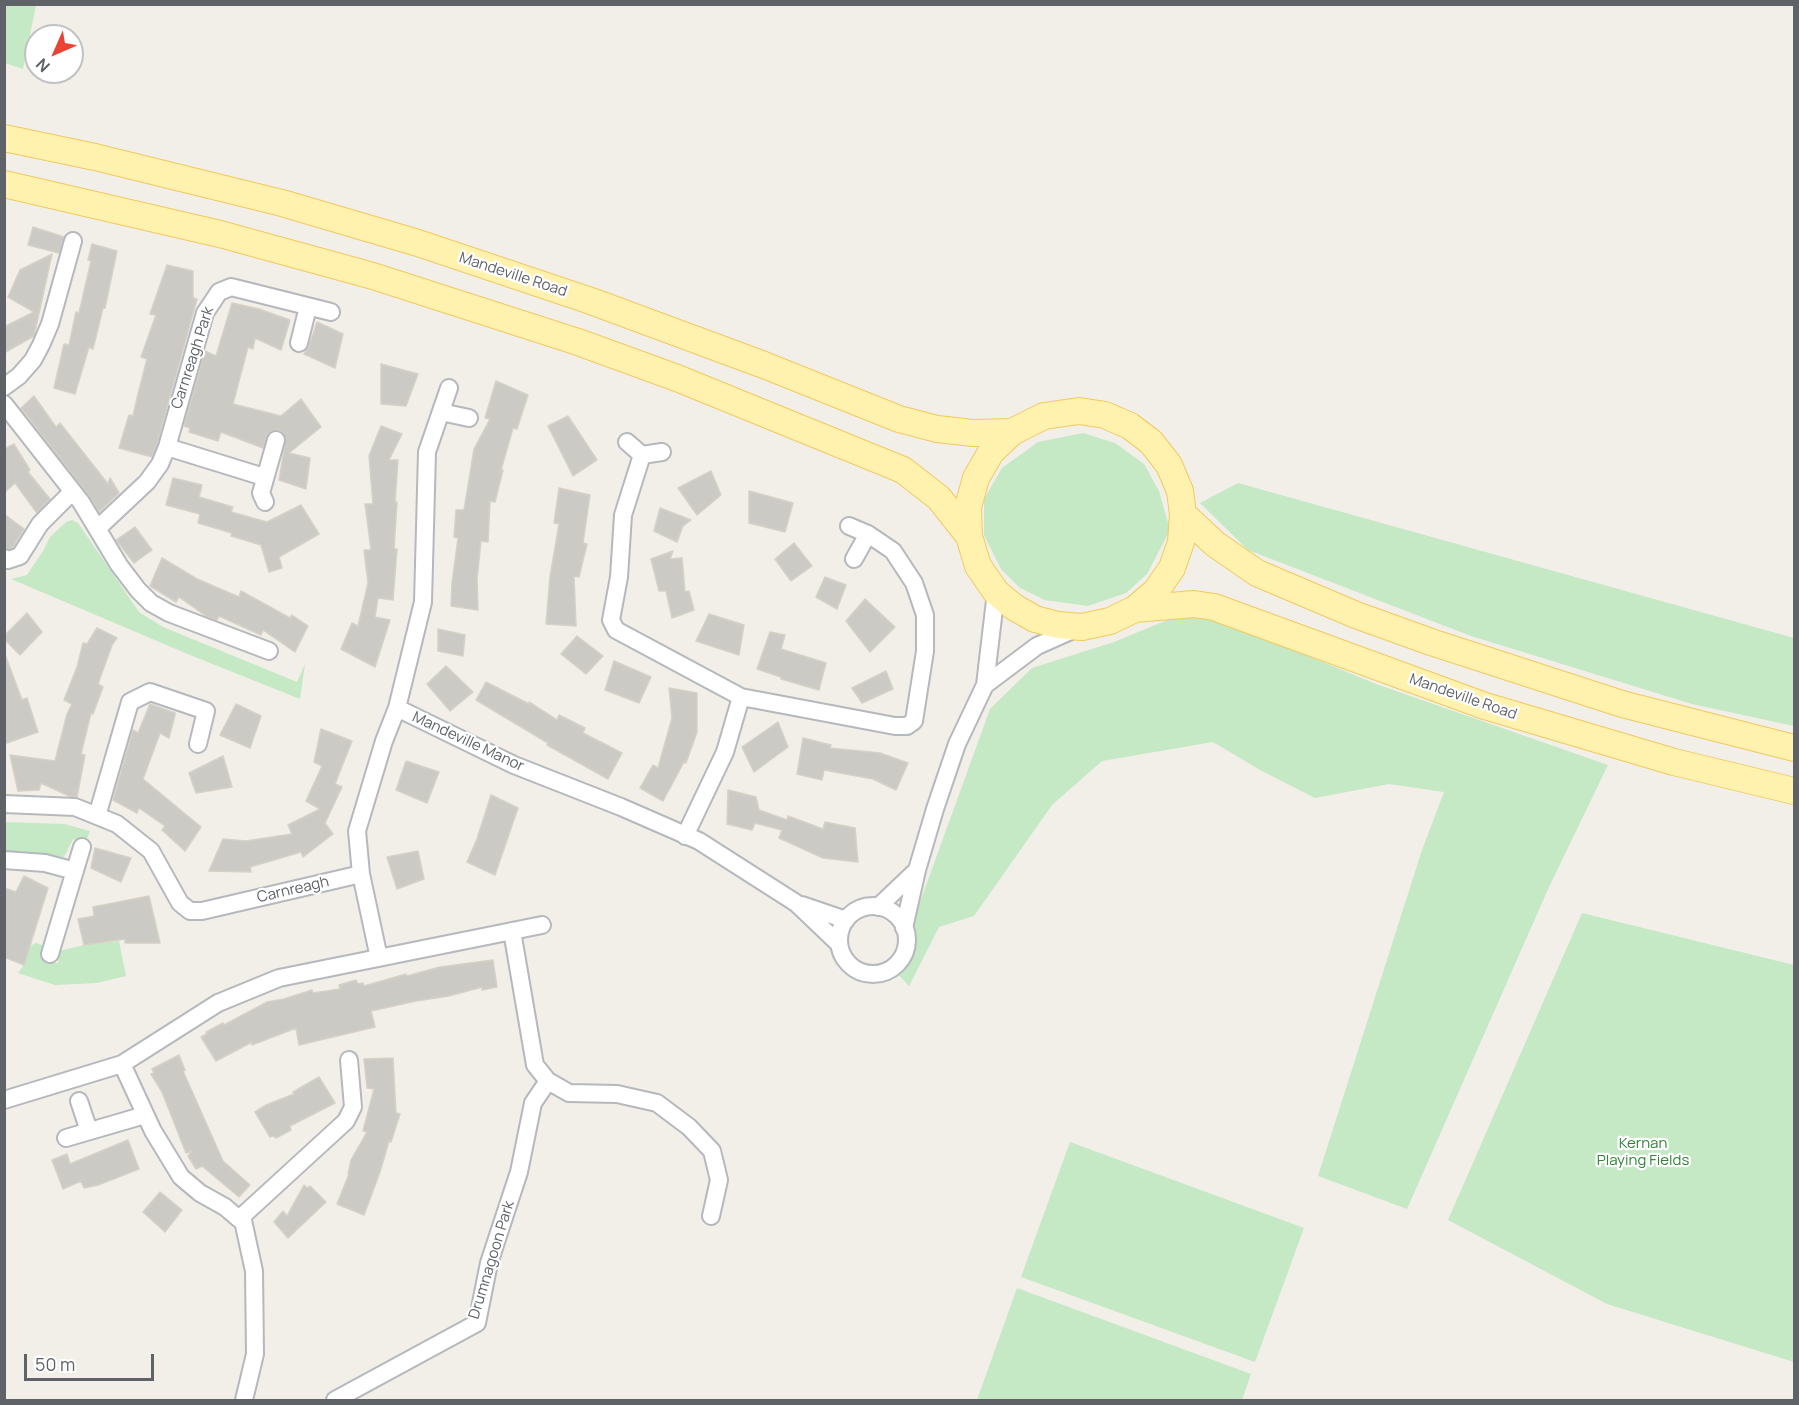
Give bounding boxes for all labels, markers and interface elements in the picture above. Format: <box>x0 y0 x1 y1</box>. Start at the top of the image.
north arrow <box>24 24 84 84</box>
text: N <box>31 53 55 77</box>
street label: Mandeville Road <box>457 249 569 301</box>
street label: Carnreagh Park <box>168 305 218 411</box>
street label: Mandeville Road <box>1407 670 1519 724</box>
street label: Mandeville Manor <box>409 708 527 776</box>
street label: Carnreagh <box>255 873 331 907</box>
park label: Kernan Playing Fields <box>1597 1135 1689 1170</box>
street label: Drumnagoon Park <box>465 1199 519 1321</box>
scale bar <box>27 1342 158 1380</box>
text: 50 m <box>35 1352 75 1376</box>

